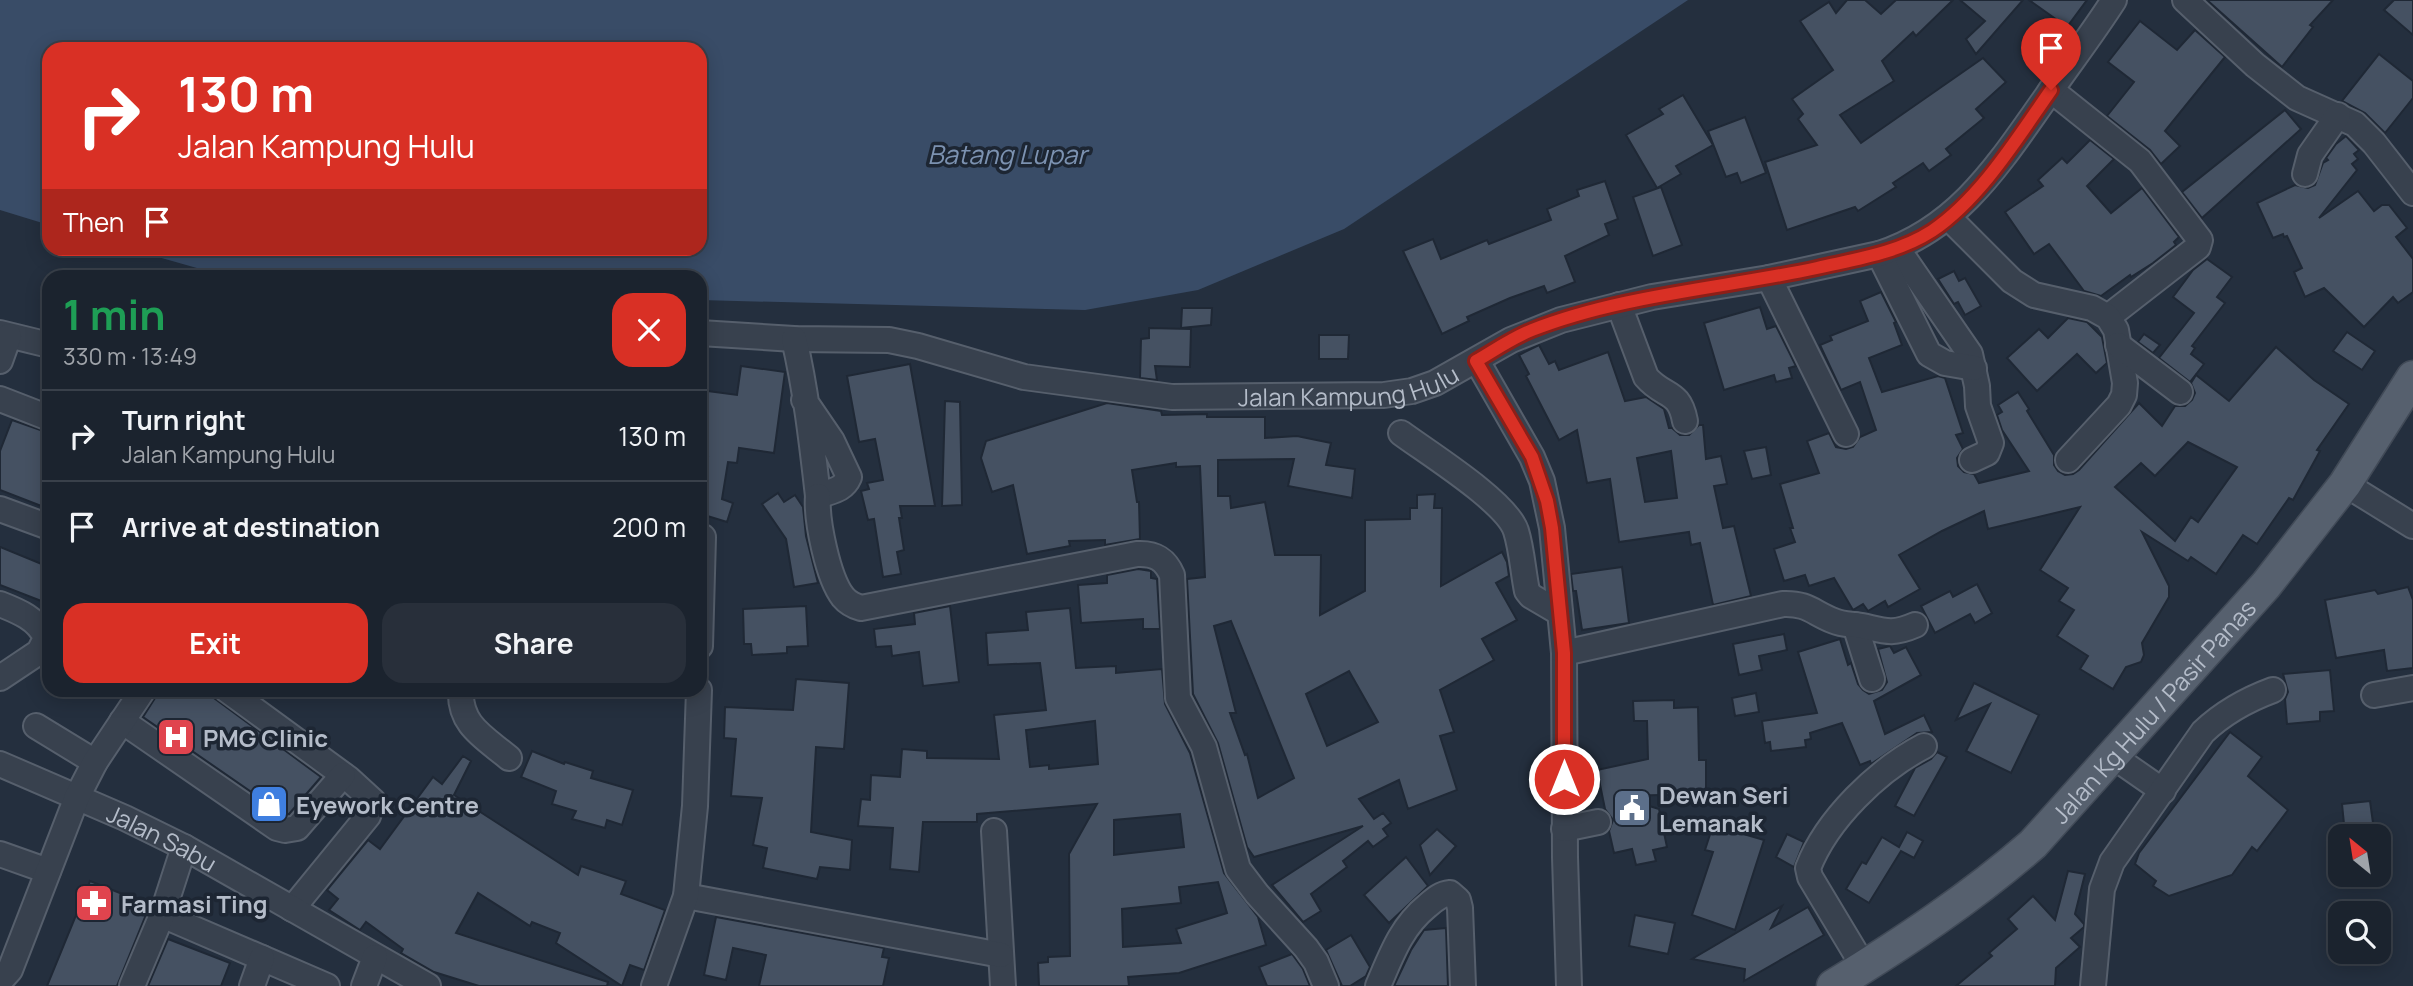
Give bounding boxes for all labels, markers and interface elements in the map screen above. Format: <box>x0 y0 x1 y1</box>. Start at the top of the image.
pin <box>2021 18 2081 90</box>
icon: arrive <box>2032 29 2070 67</box>
text: 130 m <box>178 60 314 127</box>
icon: right <box>63 70 154 161</box>
text: Jalan Kampung Hulu <box>178 124 475 168</box>
water label: Batang Lupar <box>927 136 1090 172</box>
icon: arrive <box>138 203 176 241</box>
text: Then <box>63 204 124 240</box>
text: 1 min <box>63 285 166 343</box>
button: close <box>612 293 686 367</box>
text: 330 m · 13:49 <box>63 340 197 372</box>
street label: Jalan Kampung Hulu <box>1238 357 1464 413</box>
text: Turn right <box>122 402 246 438</box>
icon: right <box>63 417 101 455</box>
text: 130 m <box>618 418 686 454</box>
text: Jalan Kampung Hulu <box>122 438 335 470</box>
icon: arrive <box>63 508 101 546</box>
text: Arrive at destination <box>122 509 380 545</box>
text: 200 m <box>612 509 686 545</box>
street label: Jalan Kg Hulu / Pasir Panas <box>2043 591 2263 830</box>
button: Exit <box>63 603 368 683</box>
button: Share <box>382 603 686 683</box>
hospital icon: PMG Clinic <box>155 716 197 758</box>
place label: PMG Clinic <box>203 721 328 754</box>
position arrow <box>1527 742 1601 816</box>
place label: Dewan Seri Lemanak <box>1659 778 1789 839</box>
shop icon: Eyework Centre <box>248 783 290 825</box>
public building icon: Dewan Seri Lemanak <box>1611 787 1653 829</box>
place label: Eyework Centre <box>296 788 479 821</box>
street label: Jalan Sabu <box>102 796 223 879</box>
north arrow <box>2328 824 2390 887</box>
map controls <box>2328 824 2391 964</box>
pharmacy icon: Farmasi Ting <box>73 882 115 924</box>
place label: Farmasi Ting <box>121 887 268 920</box>
button: search <box>2328 901 2391 964</box>

